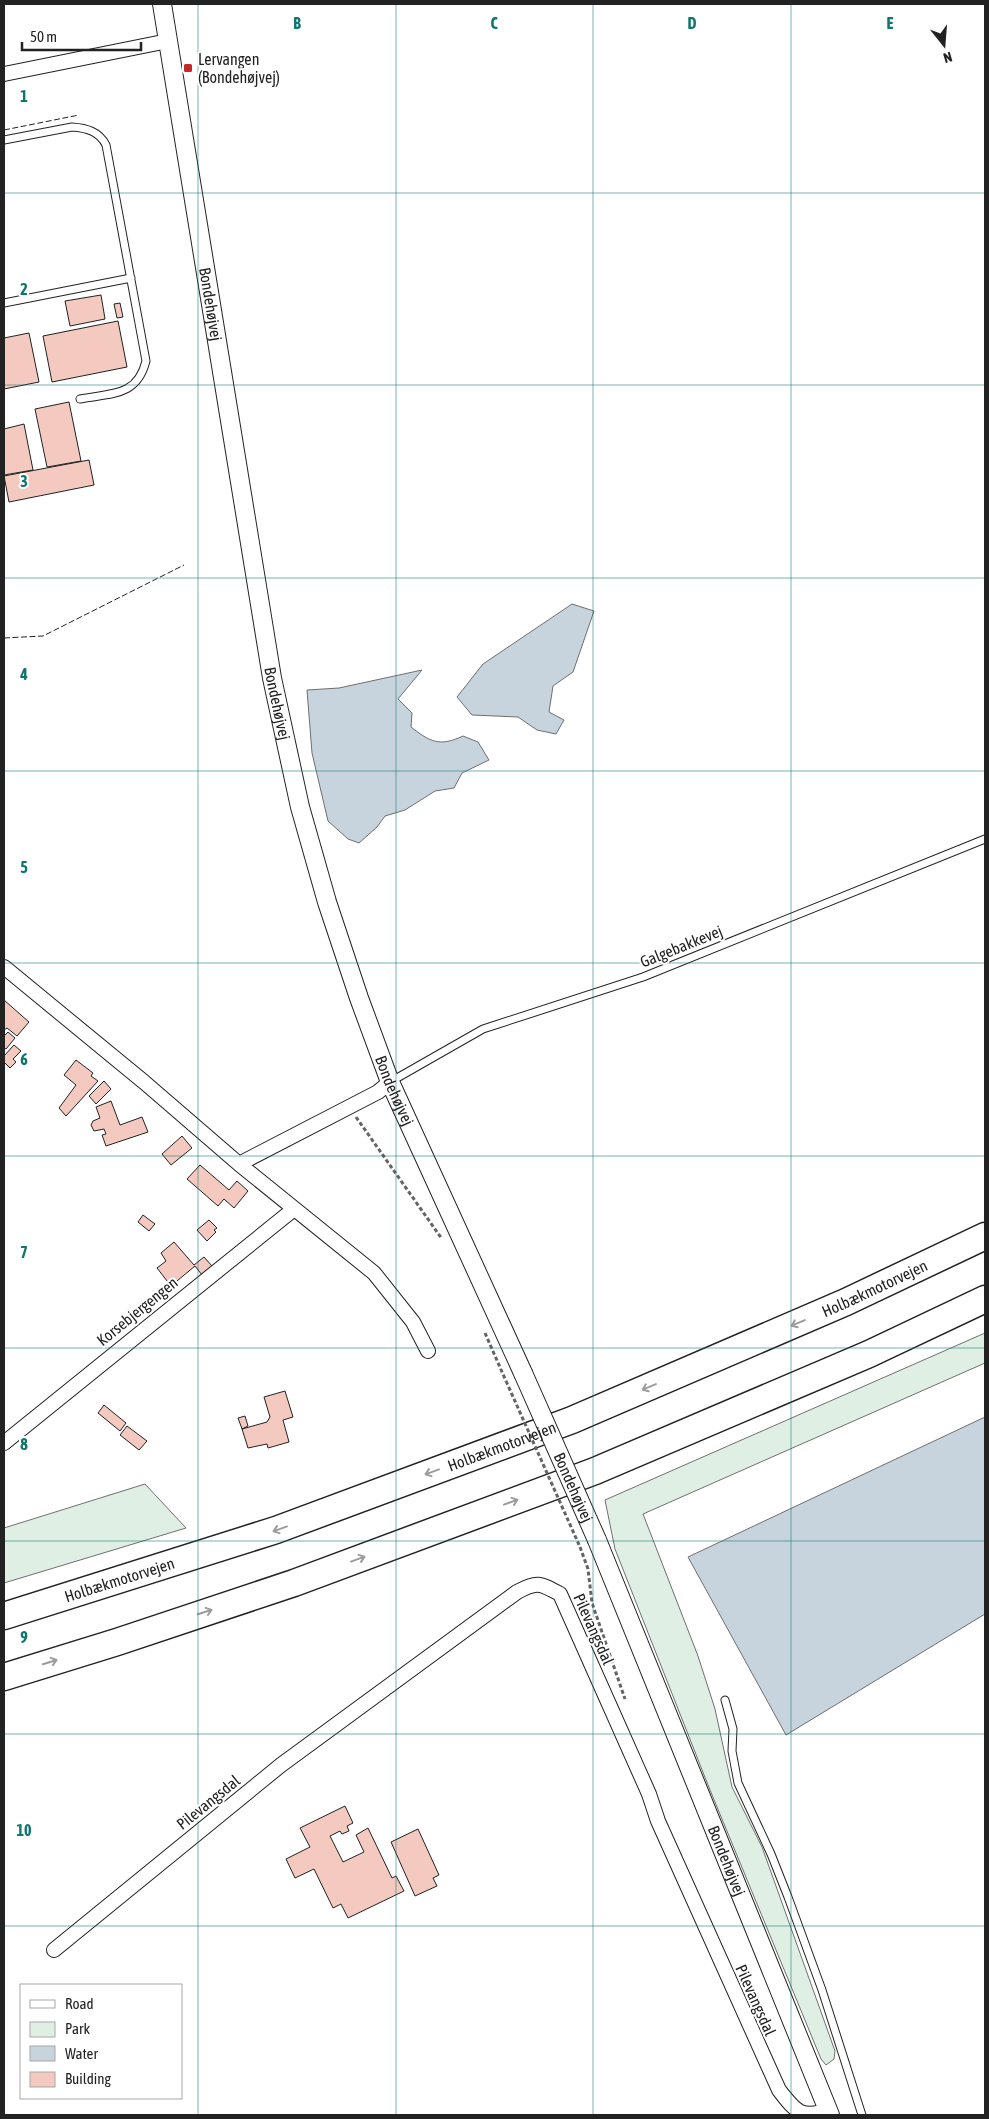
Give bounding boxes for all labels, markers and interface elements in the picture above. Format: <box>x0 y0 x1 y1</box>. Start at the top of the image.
text: B <box>293 14 301 32</box>
text: C <box>490 14 498 32</box>
text: D <box>688 14 697 32</box>
text: E <box>887 14 894 32</box>
scale bar <box>22 20 141 52</box>
north arrow <box>919 20 969 70</box>
text: 50 m <box>30 28 57 45</box>
text: N <box>942 49 954 66</box>
place label: Lervangen (Bondehøjvej) <box>198 50 280 87</box>
marker: Lervangen (Bondehøjvej) <box>182 62 194 74</box>
text: 1 <box>20 87 28 105</box>
street label: Bondehøjvej <box>196 266 226 342</box>
text: 2 <box>20 280 28 298</box>
text: 3 <box>20 472 28 490</box>
text: 4 <box>19 665 28 683</box>
street label: Bondehøjvej <box>261 666 294 742</box>
text: 5 <box>20 858 28 876</box>
street label: Galgebakkevej <box>637 921 725 972</box>
text: 6 <box>20 1050 28 1068</box>
street label: Bondehøjvej <box>372 1053 418 1129</box>
text: 7 <box>20 1243 28 1261</box>
street label: Holbækmotorvejen <box>819 1256 930 1320</box>
street label: Korsebjergengen <box>93 1273 182 1350</box>
one-way arrow <box>791 1318 806 1328</box>
one-way arrow <box>642 1382 657 1392</box>
street label: Holbækmotorvejen <box>445 1418 558 1474</box>
text: 8 <box>20 1435 28 1453</box>
street label: Bondehøjvej <box>550 1450 597 1525</box>
one-way arrow <box>425 1468 441 1477</box>
one-way arrow <box>503 1497 518 1506</box>
one-way arrow <box>273 1525 288 1534</box>
street label: Holbækmotorvejen <box>62 1554 177 1605</box>
one-way arrow <box>350 1554 366 1563</box>
street label: Pilevangsdal <box>569 1591 618 1668</box>
one-way arrow <box>197 1607 213 1617</box>
text: 9 <box>20 1628 28 1646</box>
one-way arrow <box>42 1657 58 1667</box>
street label: Pilevangsdal <box>173 1771 244 1834</box>
text: 10 <box>16 1821 32 1839</box>
street label: Bondehøjvej <box>705 1823 749 1899</box>
street label: Pilevangsdal <box>731 1962 780 2039</box>
legend <box>20 1984 182 2099</box>
text: Road <box>65 1995 94 2012</box>
text: Park <box>65 2020 90 2037</box>
text: Water <box>65 2045 98 2062</box>
text: Building <box>65 2070 111 2087</box>

